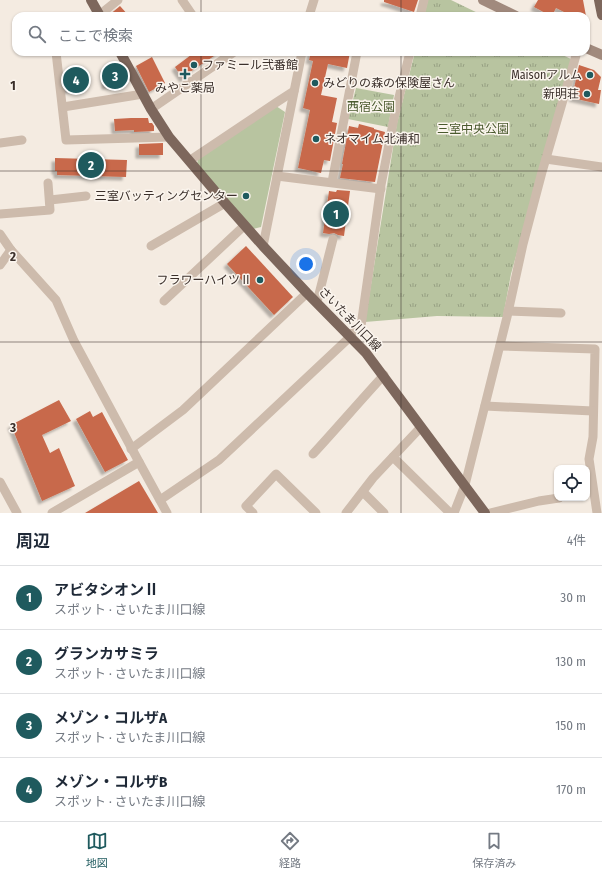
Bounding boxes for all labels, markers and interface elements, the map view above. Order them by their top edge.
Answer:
search box [12,12,590,56]
icon: search [26,23,48,45]
text: ここで検索 [58,27,133,45]
place label: ファミール弐番館 [202,58,298,72]
marker: ファミール弐番館 [189,60,199,70]
pin: 3 [102,61,128,91]
pin: 4 [63,65,89,95]
place label: Maisonアルム [511,68,582,82]
marker: みやこ薬局 [180,69,190,79]
marker: Maisonアルム [585,70,595,80]
place label: みどりの森の保険屋さん [323,76,455,90]
text: 1 [10,78,16,93]
marker: みどりの森の保険屋さん [310,78,320,88]
place label: みやこ薬局 [155,81,215,95]
place label: 新明荘 [543,87,579,101]
marker: 新明荘 [582,89,592,99]
park label: 西宿公園 [347,100,395,114]
park label: 三室中央公園 [437,122,509,136]
place label: ネオマイム北浦和 [324,132,420,146]
marker: ネオマイム北浦和 [311,134,321,144]
pin: 2 [78,150,104,180]
place label: 三室バッティングセンター [95,189,238,203]
marker: 三室バッティングセンター [241,191,251,201]
pin: 1 [323,199,349,229]
text: 2 [9,249,16,264]
your location [296,254,316,274]
place label: フラワーハイツⅡ [156,273,252,287]
marker: フラワーハイツⅡ [255,275,265,285]
street label: さいたま川口線 [316,284,384,354]
text: 3 [9,420,16,435]
map controls [554,465,590,501]
button: locate [554,465,590,501]
text: 周辺 [16,531,50,552]
text: 4件 [567,533,586,548]
text: アビタシオンⅡ [54,581,159,599]
text: 1 [26,590,32,605]
text: 30 m [560,590,586,605]
text: スポット · さいたま川口線 [54,602,205,617]
text: グランカサミラ [54,645,159,663]
text: 2 [26,654,32,669]
text: 130 m [555,654,586,669]
text: スポット · さいたま川口線 [54,666,205,681]
text: メゾン・コルザA [54,709,167,727]
text: 3 [26,718,32,733]
text: 150 m [555,718,586,733]
text: スポット · さいたま川口線 [54,730,205,745]
text: メゾン・コルザB [54,773,167,791]
text: 4 [26,782,32,797]
text: 170 m [556,782,586,797]
text: スポット · さいたま川口線 [54,794,205,809]
tab: 地図 [86,830,108,870]
tab: 経路 [279,830,301,870]
tab: 保存済み [472,830,516,870]

